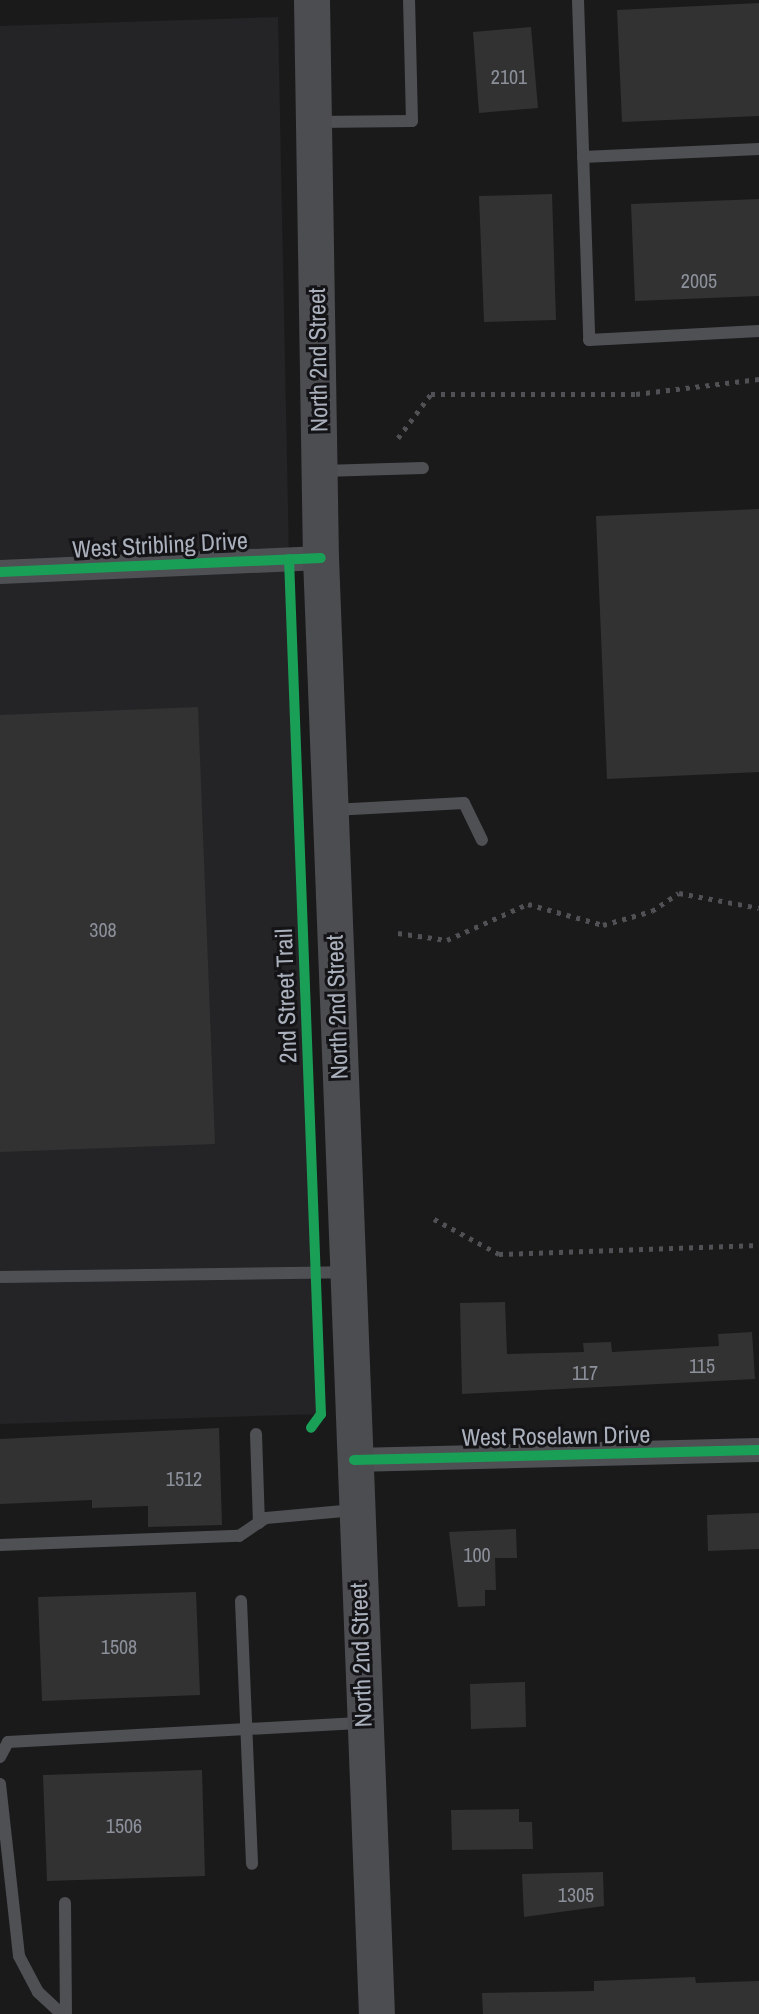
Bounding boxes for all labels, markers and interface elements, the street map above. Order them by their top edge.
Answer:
house number: 2101 [491,64,527,88]
house number: 2005 [681,268,717,292]
street label: North 2nd Street [302,288,334,432]
street label: West Stribling Drive [71,526,249,564]
house number: 308 [89,917,117,941]
street label: 2nd Street Trail [269,928,303,1064]
street label: North 2nd Street [320,934,354,1080]
house number: 115 [689,1353,715,1377]
house number: 117 [572,1360,598,1384]
street label: West Roselawn Drive [461,1420,651,1452]
house number: 1512 [166,1466,202,1490]
house number: 100 [463,1542,491,1566]
street label: North 2nd Street [344,1582,378,1728]
house number: 1508 [101,1634,137,1658]
house number: 1506 [106,1813,142,1837]
house number: 1305 [558,1882,594,1906]

